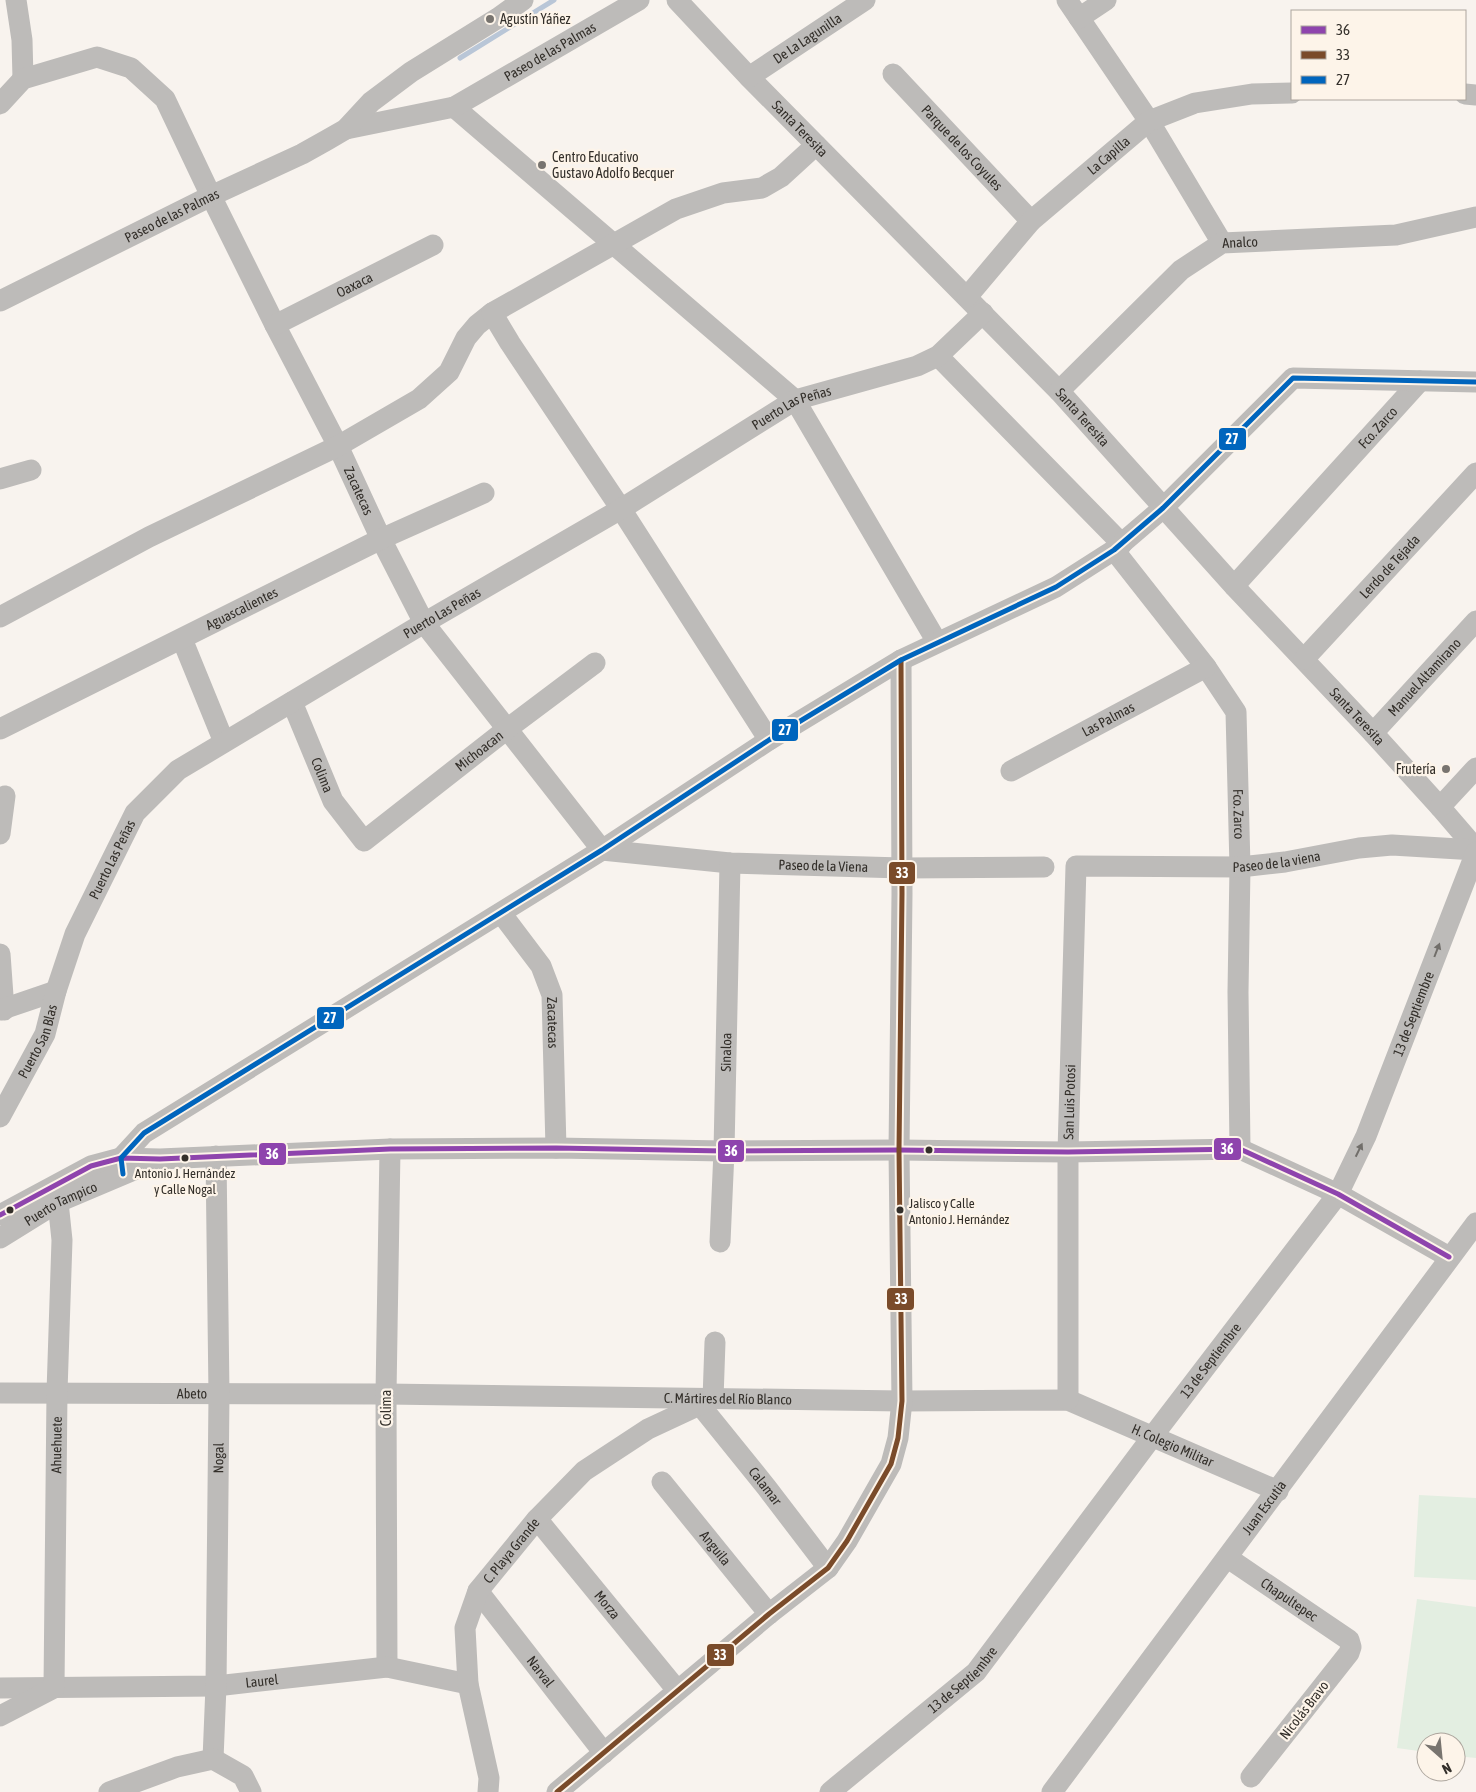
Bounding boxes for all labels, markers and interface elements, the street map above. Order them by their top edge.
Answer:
street label: De La Lagunilla [770,10,845,67]
legend [1291,10,1466,100]
place label: Agustín Yáñez [500,11,571,27]
marker: Agustín Yáñez [484,13,496,25]
street label: Paseo de las Palmas [501,19,599,84]
text: 36 [1336,21,1350,38]
text: 33 [1336,46,1350,63]
text: 27 [1336,71,1350,88]
street label: Santa Teresita [769,97,831,160]
street label: Parque de los Coyules [918,102,1006,194]
street label: La Capilla [1084,133,1133,178]
place label: Centro Educativo Gustavo Adolfo Becquer [552,149,675,181]
marker: Centro Educativo Gustavo Adolfo Becquer [536,159,548,171]
street label: Paseo de las Palmas [122,185,222,246]
street label: Analco [1222,233,1258,251]
street label: Oaxaca [334,269,375,301]
street label: Puerto Las Peñas [749,382,833,433]
street label: Santa Teresita [1052,385,1113,450]
street label: Fco. Zarco [1355,404,1401,452]
line badge: 27 [1218,427,1247,451]
text: 27 [1225,431,1239,447]
street label: Zacatecas [341,464,377,517]
street label: Lerdo de Tejada [1356,531,1423,602]
street label: Aguascalientes [203,584,280,633]
street label: Puerto Las Peñas [400,584,483,641]
street label: Manuel Altamirano [1385,635,1464,719]
street label: Santa Teresita [1326,684,1388,748]
street label: Las Palmas [1079,699,1137,740]
line badge: 27 [771,718,799,742]
text: 27 [778,722,792,738]
street label: Michoacan [452,727,506,774]
street label: Colima [308,755,337,795]
place label: Frutería [1396,761,1436,777]
marker: Frutería [1440,763,1452,775]
street label: Fco. Zarco [1230,789,1247,839]
street label: Puerto Las Peñas [86,817,138,902]
street label: Paseo de la viena [1233,847,1322,875]
street label: Paseo de la Viena [778,856,868,875]
line badge: 33 [888,861,916,885]
text: 33 [895,865,909,881]
one-way arrow [1433,942,1441,957]
street label: 13 de Septiembre [1390,969,1437,1059]
street label: Zacatecas [544,997,561,1049]
street label: Puerto San Blas [15,1003,60,1081]
line badge: 27 [316,1006,345,1030]
text: 27 [323,1010,337,1026]
street label: Sinaloa [718,1032,734,1072]
street label: San Luis Potosi [1060,1064,1078,1140]
line badge: 36 [1213,1137,1242,1161]
line badge: 36 [717,1139,745,1163]
text: 36 [1220,1141,1234,1157]
line badge: 36 [258,1142,287,1166]
text: 36 [724,1143,738,1159]
one-way arrow [1355,1143,1363,1157]
unlabelled marker [924,1145,934,1155]
text: 36 [265,1146,279,1162]
marker: Antonio J. Hernández y Calle Nogal [180,1153,190,1163]
place label: Antonio J. Hernández y Calle Nogal [135,1166,235,1197]
street label: Puerto Tampico [21,1178,99,1229]
place label: Jalisco y Calle Antonio J. Hernández [909,1196,1010,1227]
unlabelled marker [5,1205,15,1215]
marker: Jalisco y Calle Antonio J. Hernández [895,1205,905,1215]
line badge: 33 [886,1287,915,1311]
text: 33 [894,1291,908,1307]
street label: 13 de Septiembre [1177,1320,1244,1401]
street label: Abeto [177,1385,207,1402]
street label: Colima [378,1390,394,1426]
street label: C. Mártires del Río Blanco [664,1390,792,1408]
street label: Ahuehuete [48,1416,65,1473]
street label: H. Colegio Militar [1129,1421,1217,1470]
street label: Nogal [210,1442,227,1474]
street label: Calamar [745,1464,786,1509]
street label: Juan Escutia [1239,1477,1289,1537]
street label: C. Playa Grande [480,1515,543,1586]
street label: Anguila [697,1527,734,1569]
street label: Chapultepec [1258,1575,1321,1625]
street label: Morza [591,1588,624,1622]
line badge: 33 [706,1643,735,1667]
street label: 13 de Septiembre [925,1643,1000,1716]
text: 33 [713,1647,727,1663]
street label: Narval [524,1653,558,1690]
street label: Laurel [244,1671,279,1691]
street label: Nicolás Bravo [1276,1678,1332,1742]
north arrow [1416,1732,1466,1782]
text: N [1440,1760,1454,1778]

